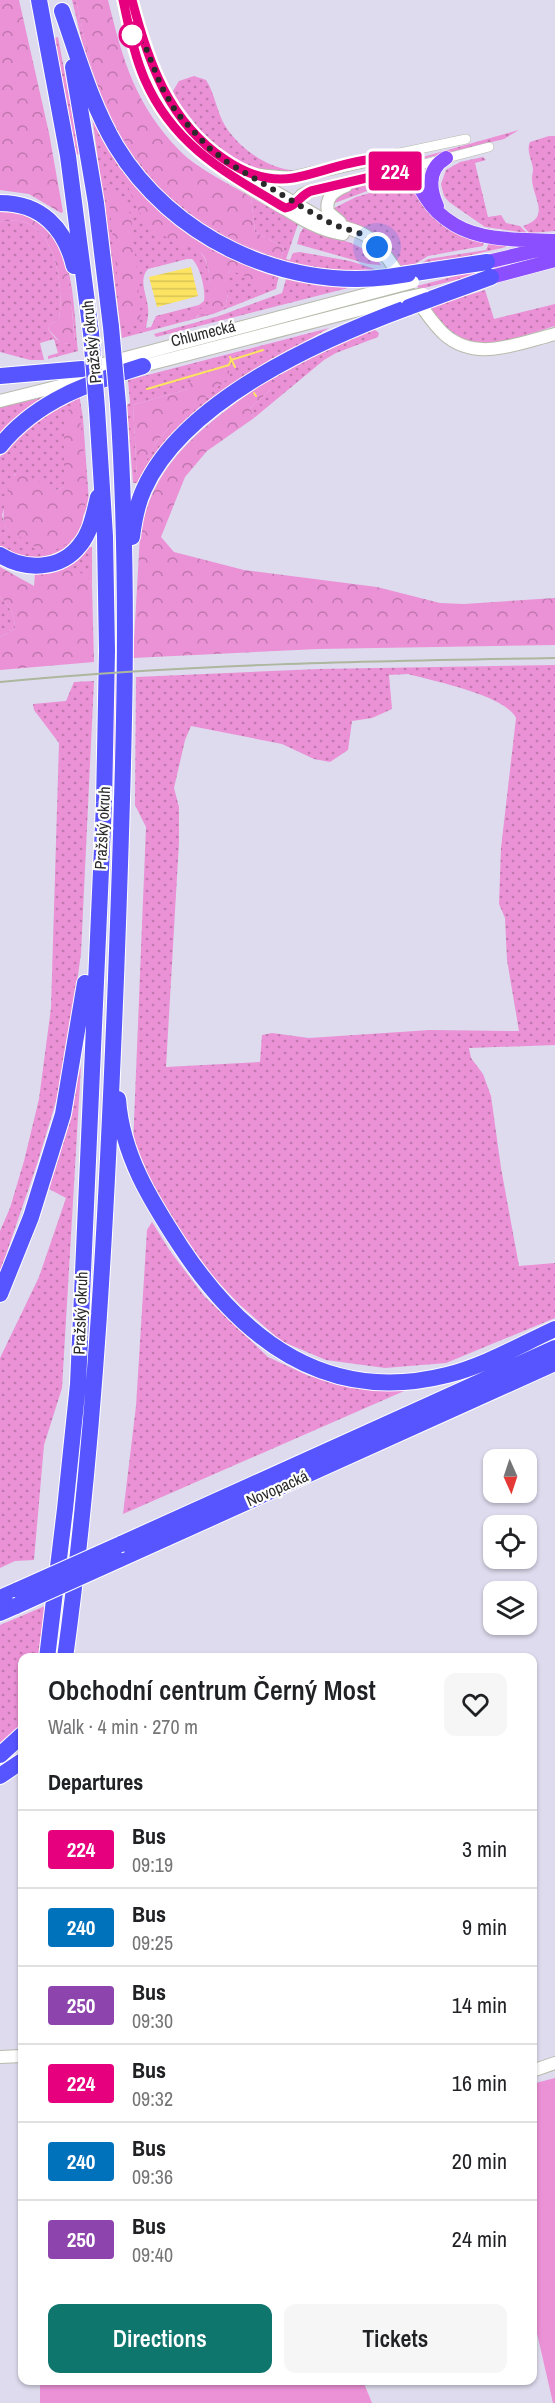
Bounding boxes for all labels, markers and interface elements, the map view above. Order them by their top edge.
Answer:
unlabelled marker [119,22,145,48]
line badge: 224 [360,152,430,190]
text: 224 [381,157,409,186]
your location [362,232,392,262]
street label: Pražský okruh [76,300,106,384]
street label: Chlumecká [169,314,238,352]
street label: Pražský okruh [89,786,115,870]
street label: Pražský okruh [68,1271,92,1355]
north arrow [483,1449,537,1503]
map controls [483,1449,537,1635]
street label: Novopacká [243,1464,312,1511]
button: locate [483,1515,537,1569]
button: layers [483,1581,537,1635]
text: Obchodní centrum Černý Most [48,1671,376,1709]
button: heart [444,1673,507,1736]
text: Walk · 4 min · 270 m [48,1713,198,1740]
text: Departures [48,1767,143,1797]
text: Bus [132,1821,166,1851]
text: 3 min [462,1834,507,1864]
text: 224 [67,1835,95,1864]
text: 09:19 [132,1851,173,1878]
text: Bus [132,1899,166,1929]
text: 9 min [462,1912,507,1942]
text: 240 [67,1913,95,1942]
text: 09:25 [132,1929,173,1956]
text: Bus [132,1977,166,2007]
text: 14 min [452,1990,507,2020]
text: 250 [67,1991,95,2020]
text: 09:30 [132,2007,173,2034]
text: Bus [132,2055,166,2085]
text: 16 min [452,2068,507,2098]
text: 224 [67,2069,95,2098]
text: 09:32 [132,2085,173,2112]
text: Bus [132,2133,166,2163]
text: 20 min [452,2146,507,2176]
text: 240 [67,2147,95,2176]
text: 09:36 [132,2163,173,2190]
text: Bus [132,2211,166,2241]
text: 24 min [452,2224,507,2254]
text: 250 [67,2225,95,2254]
text: 09:40 [132,2241,173,2268]
button: Directions [48,2304,272,2373]
button: Tickets [284,2304,507,2373]

